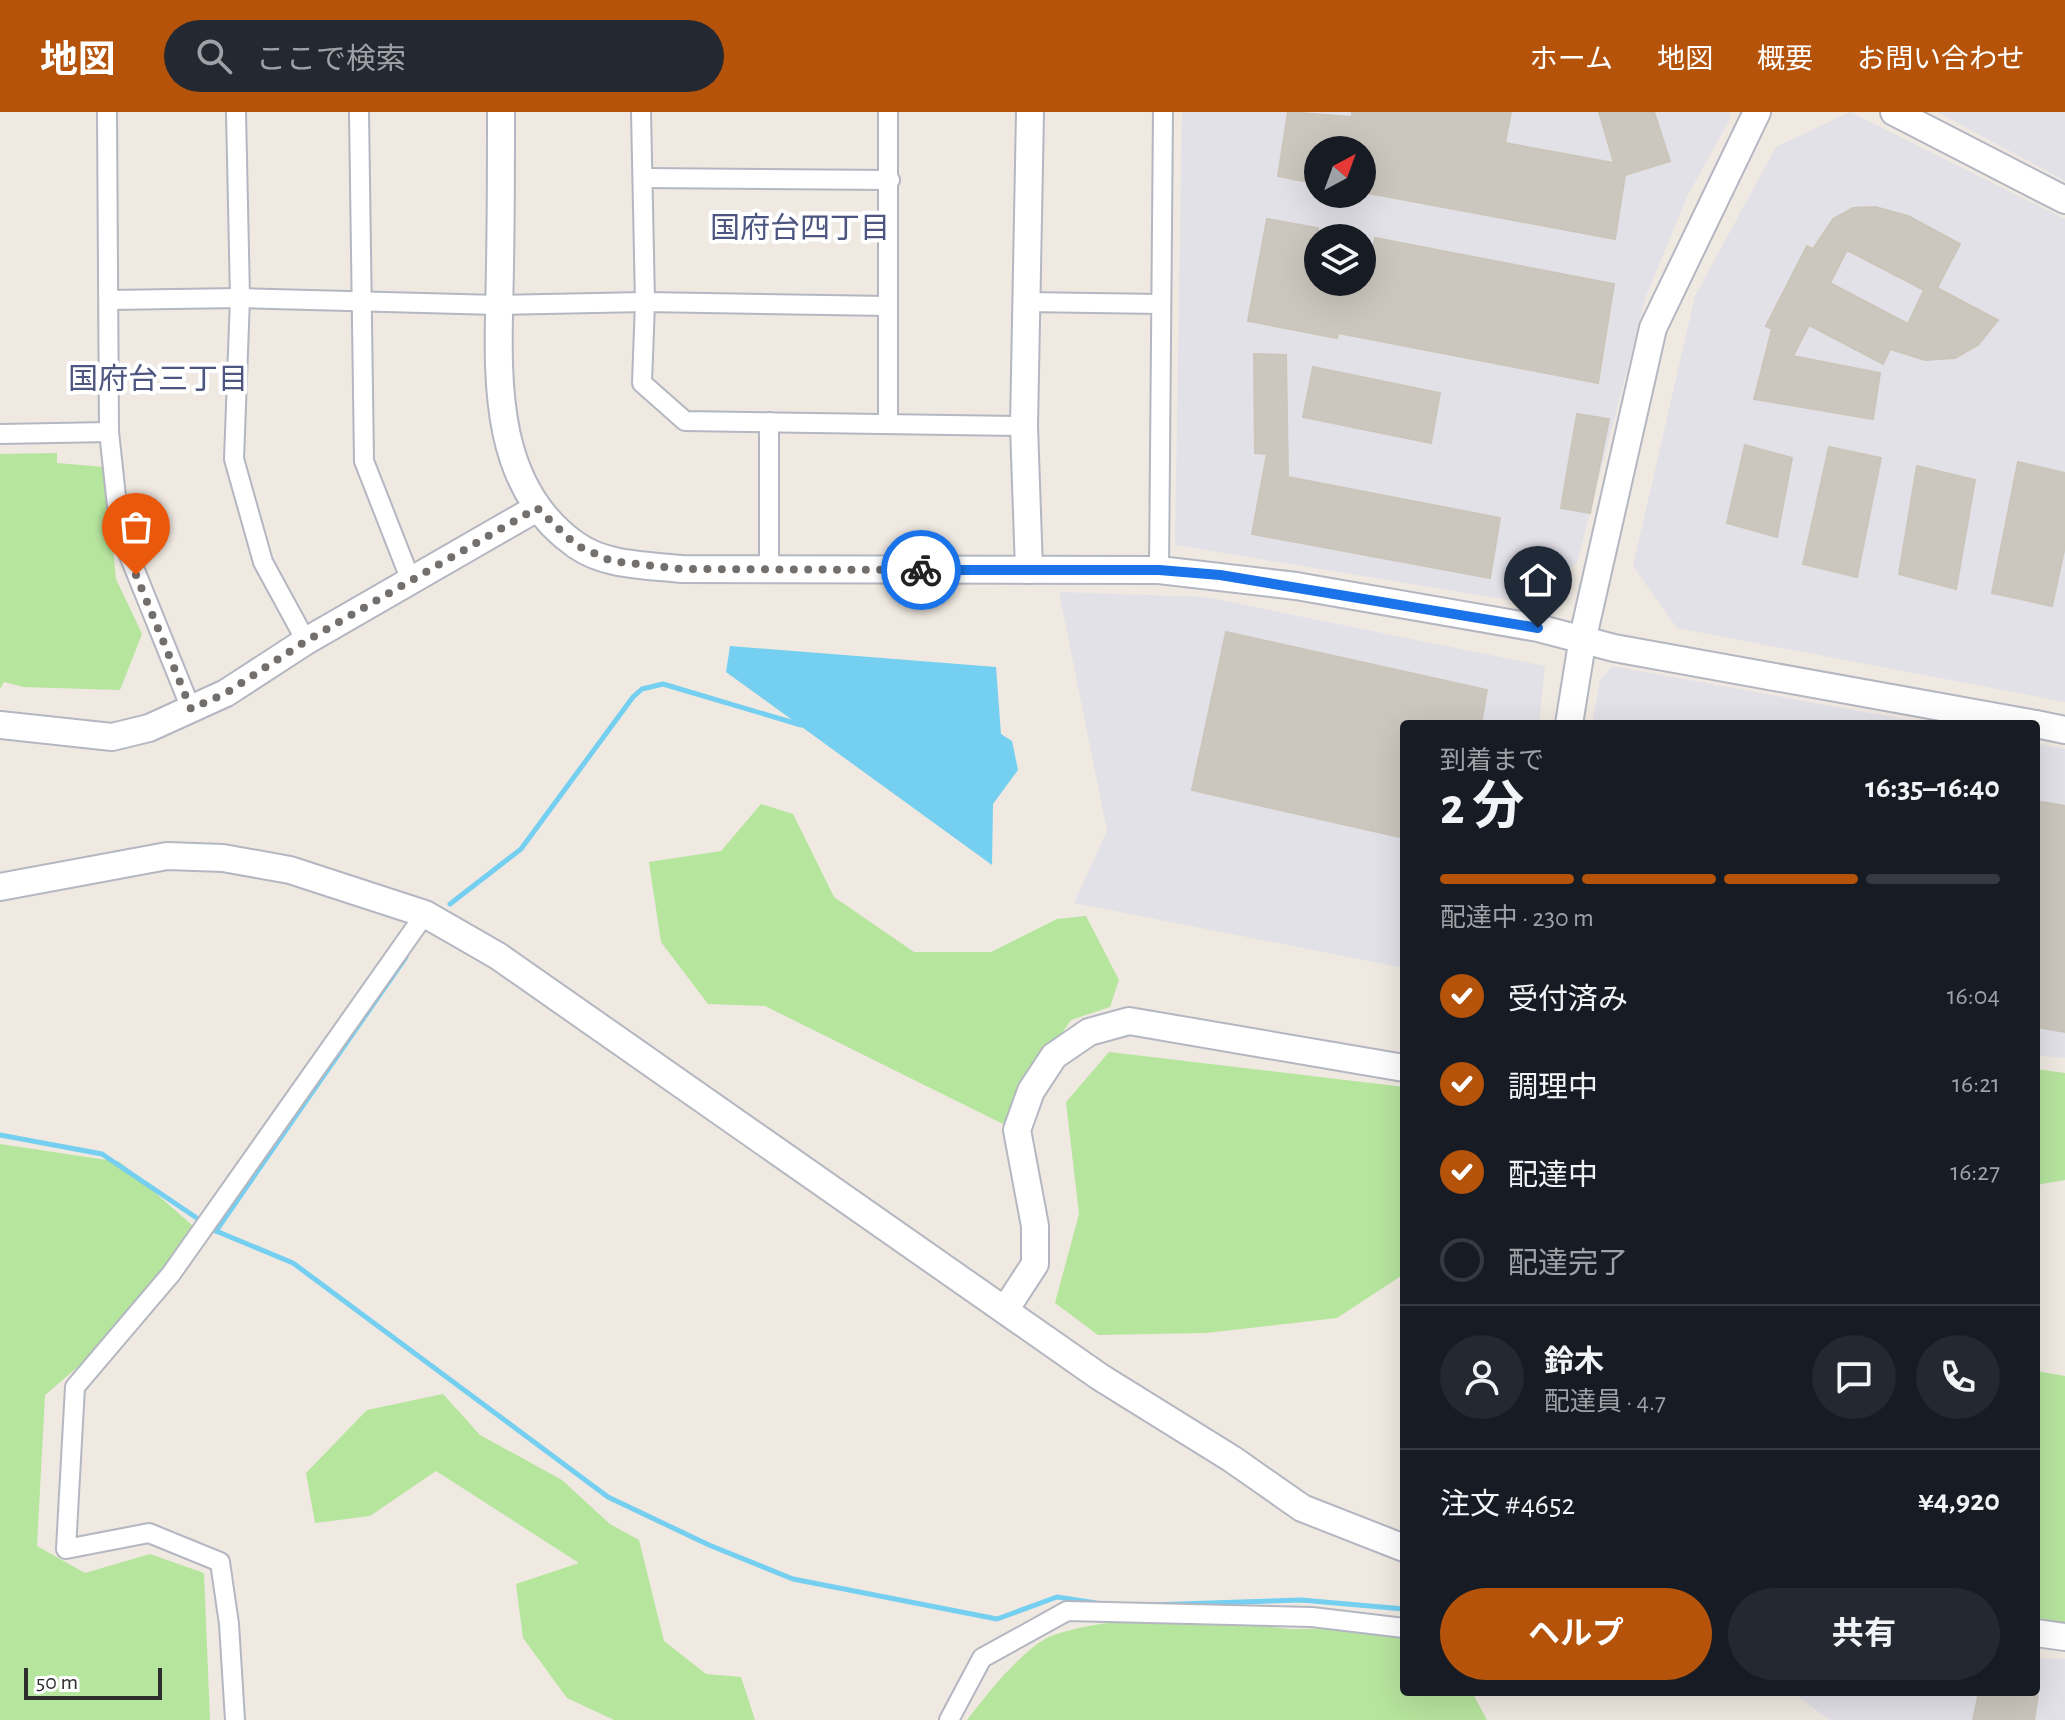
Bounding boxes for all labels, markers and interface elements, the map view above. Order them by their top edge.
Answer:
search box [164,20,724,92]
icon: search [192,34,236,78]
text: 地図 [40,42,116,80]
text: ここで検索 [256,45,406,75]
text: ホーム [1530,46,1613,74]
text: 地図 [1657,46,1713,74]
text: 概要 [1757,46,1813,74]
text: お問い合わせ [1857,46,2025,74]
north arrow [1304,136,1376,208]
map controls [1304,136,1376,296]
district label: 国府台四丁目 [710,212,890,244]
button: layers [1304,224,1376,296]
district label: 国府台三丁目 [68,363,248,395]
pin [102,493,170,575]
icon: bag [114,505,158,549]
courier [881,530,961,610]
pin [1504,546,1572,628]
icon: bike [899,548,943,592]
icon: home [1516,558,1560,602]
text: 到着まで [1440,748,1544,774]
text: 16:35–16:40 [1865,773,2000,803]
text: 2 分 [1440,781,1524,833]
text: 配達中 · 230 m [1440,905,1594,931]
icon: check [1440,974,1484,1018]
text: 16:04 [1947,983,2000,1009]
text: 受付済み [1508,985,1628,1015]
icon: check [1440,1062,1484,1106]
text: 16:21 [1952,1071,2000,1097]
text: 調理中 [1508,1073,1598,1103]
icon: check [1440,1150,1484,1194]
text: 16:27 [1950,1159,2000,1185]
text: 配達中 [1508,1161,1598,1191]
text: 配達完了 [1508,1249,1628,1279]
button: person [1440,1335,1524,1419]
button: chat [1812,1335,1896,1419]
button: phone [1916,1335,2000,1419]
text: 鈴木 [1544,1347,1604,1377]
text: 配達員 · 4.7 [1544,1389,1666,1415]
text: ¥4,920 [1918,1486,2000,1516]
text: 注文 #4652 [1440,1490,1575,1520]
button: ヘルプ [1440,1588,1712,1680]
button: 共有 [1728,1588,2000,1680]
scale bar [24,1664,162,1700]
text: 50 m [36,1671,78,1693]

